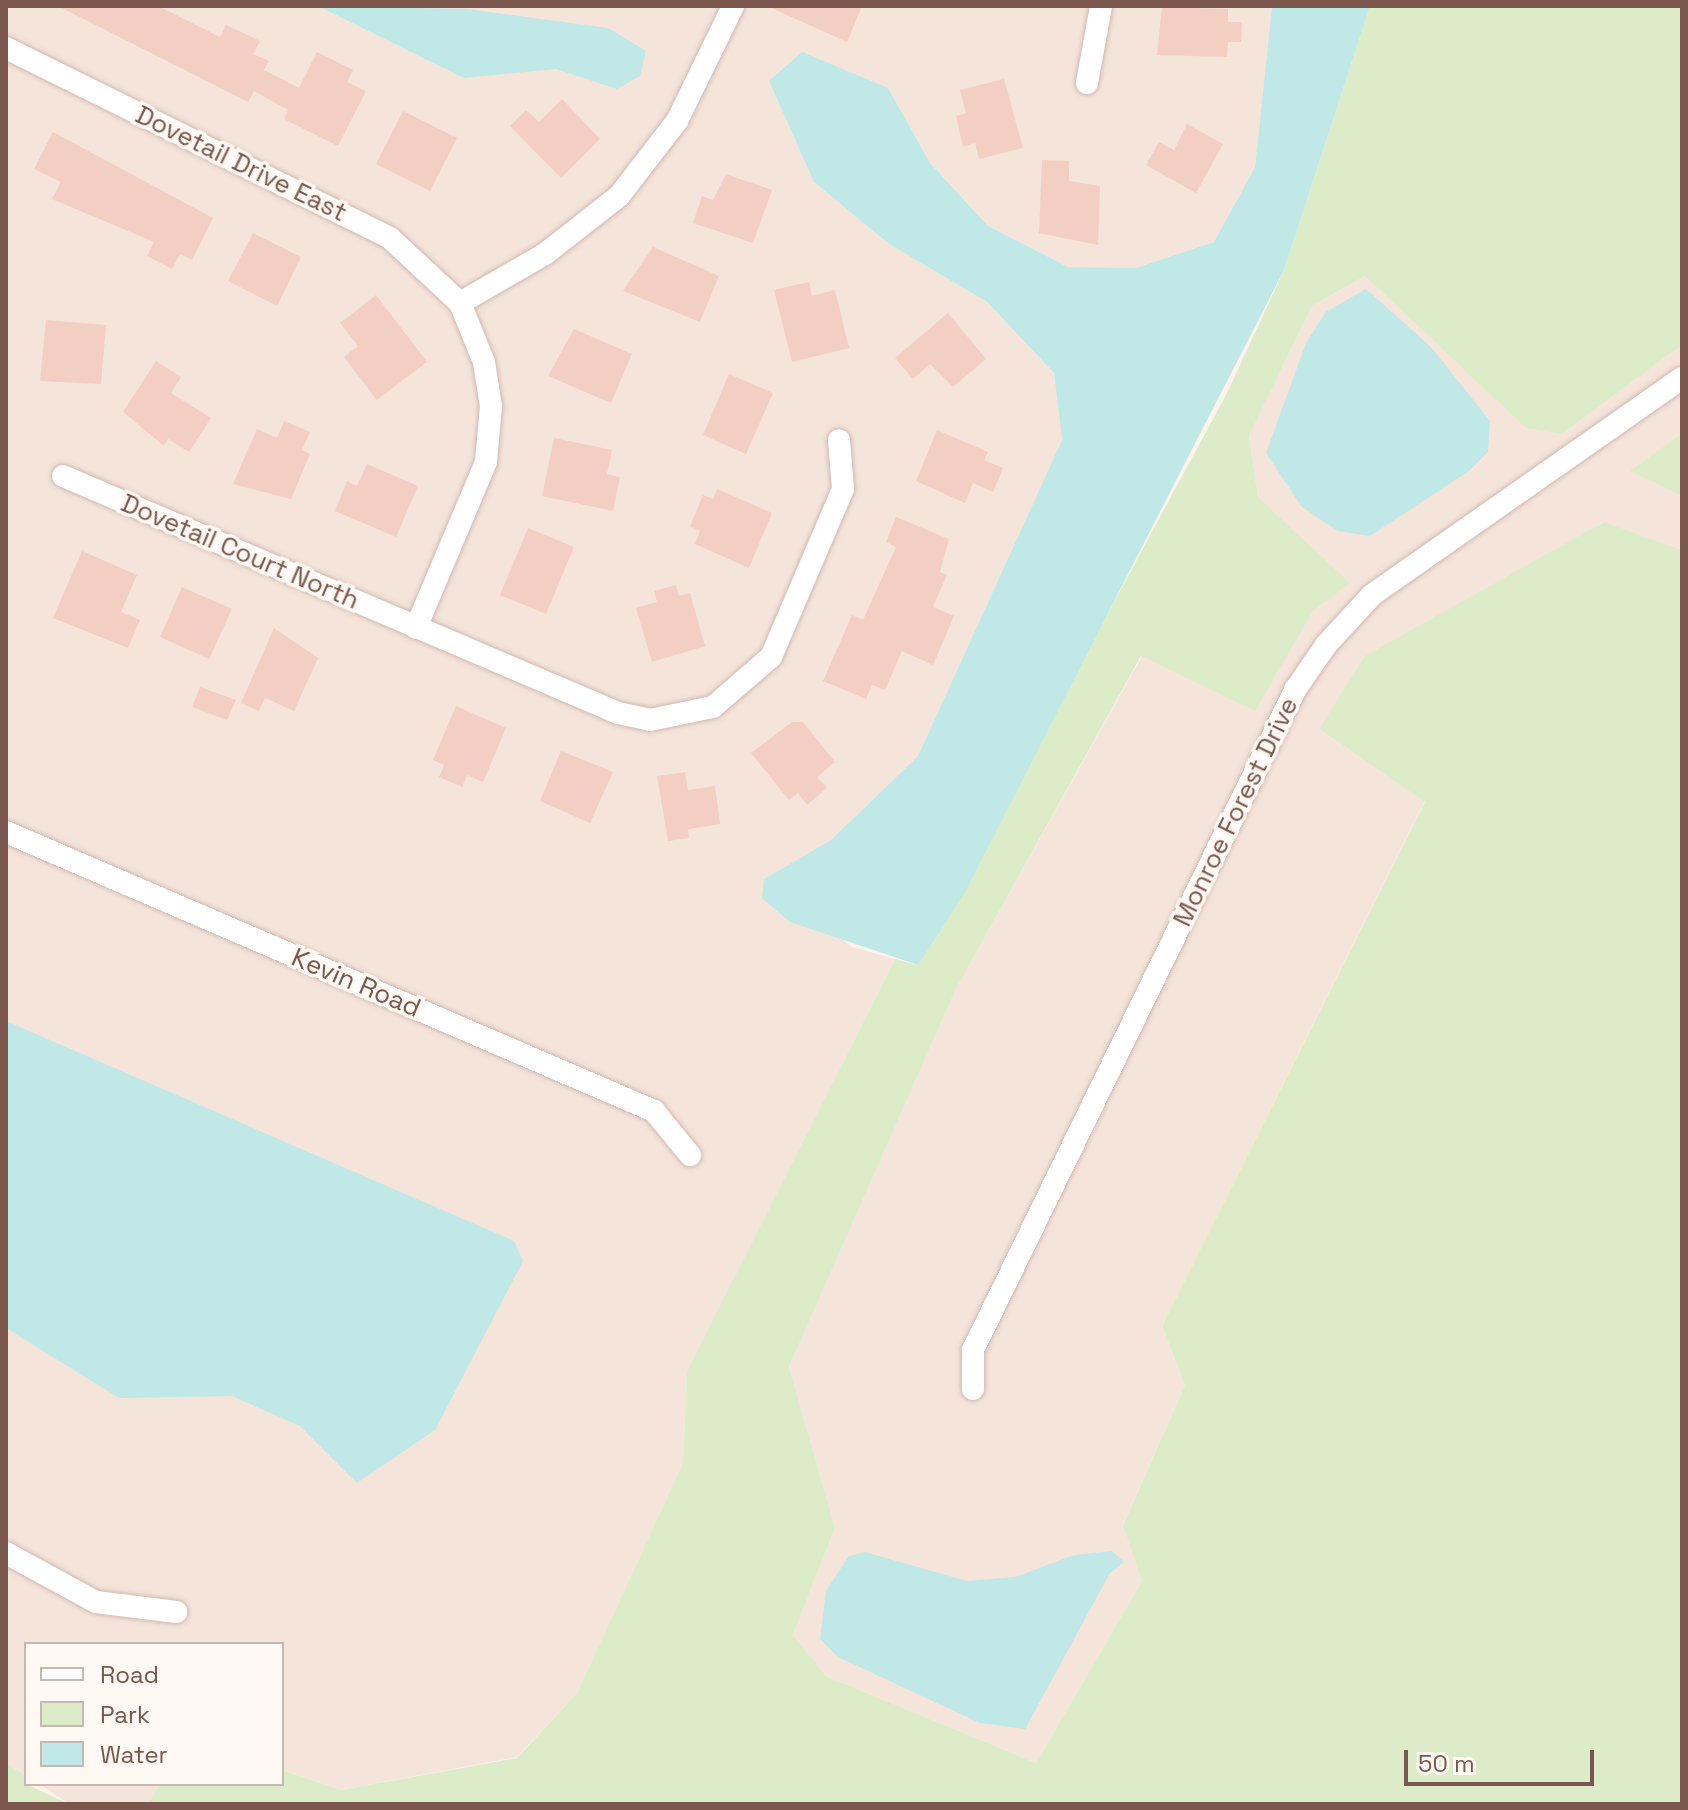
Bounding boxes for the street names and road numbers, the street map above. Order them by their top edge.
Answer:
street label: Dovetail Drive East [130,99,352,229]
street label: Dovetail Court North [116,488,364,616]
street label: Monroe Forest Drive [1167,692,1305,932]
street label: Kevin Road [287,942,425,1024]

